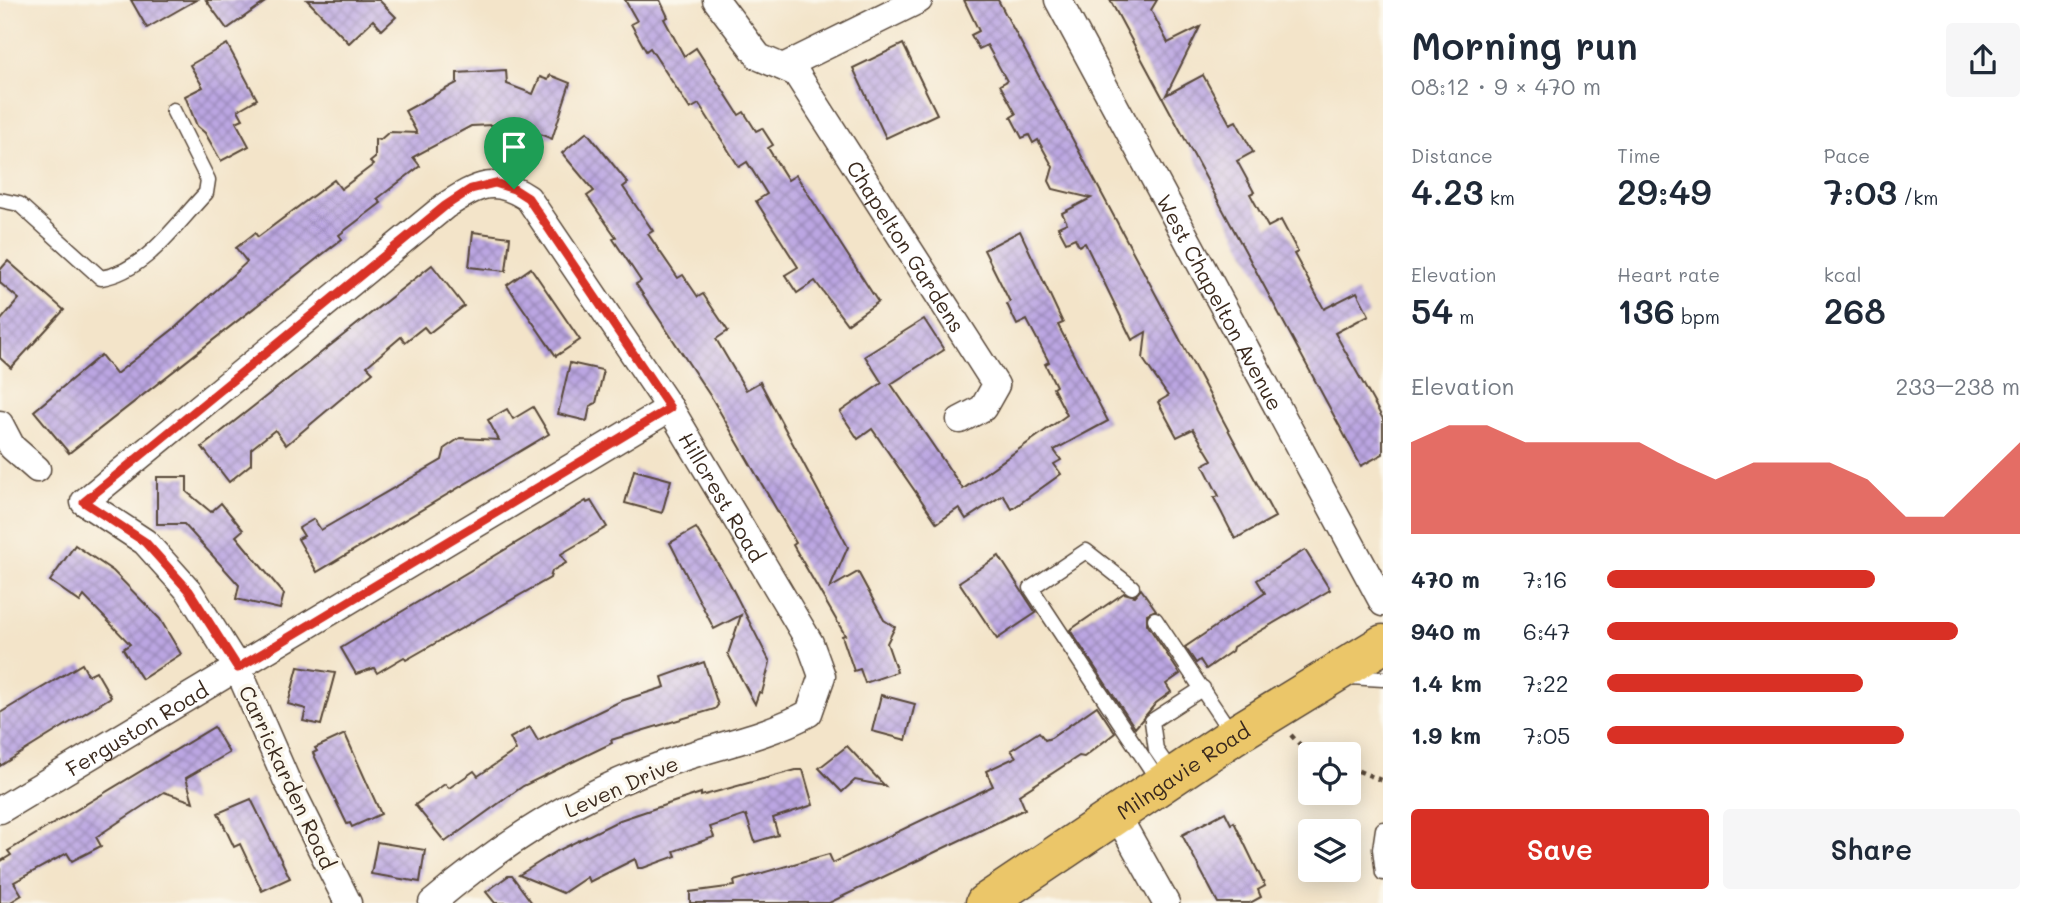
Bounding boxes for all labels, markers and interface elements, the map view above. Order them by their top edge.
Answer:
text: Morning run [1411,20,1638,70]
button: share [1946,23,2020,97]
text: 08:12 · 9 × 470 m [1411,71,1601,101]
pin [484,117,544,189]
icon: arrive [495,128,533,166]
text: Distance [1411,143,1493,168]
text: Time [1617,143,1661,168]
text: Pace [1824,143,1870,168]
street label: Chapelton Gardens [842,155,972,337]
text: 4.23 [1411,168,1484,214]
text: 29:49 [1617,168,1711,214]
text: 7:03 [1824,168,1897,214]
text: km [1484,185,1515,210]
text: /km [1897,185,1939,210]
street label: West Chapelton Avenue [1152,189,1290,415]
text: Elevation [1411,262,1496,287]
text: Heart rate [1617,262,1720,287]
text: kcal [1824,262,1862,287]
text: 54 [1411,287,1453,333]
text: 136 [1617,287,1675,333]
text: 268 [1824,287,1886,333]
text: m [1453,304,1474,329]
text: bpm [1675,304,1720,329]
text: Elevation [1411,371,1514,401]
text: 233–238 m [1896,371,2020,401]
street label: Hillcrest Road [674,427,772,566]
text: 470 m [1411,564,1480,594]
text: 7:16 [1523,564,1567,594]
text: 940 m [1411,616,1481,646]
text: 6:47 [1523,616,1570,646]
text: 1.4 km [1411,668,1482,698]
text: 7:22 [1523,668,1569,698]
street label: Ferguston Road [60,675,213,781]
street label: Carrickarden Road [234,681,342,873]
street label: Milngavie Road [1111,716,1254,825]
text: 1.9 km [1411,720,1481,750]
text: 7:05 [1523,720,1571,750]
map controls [1298,742,1361,882]
button: locate [1298,742,1361,805]
street label: Leven Drive [560,749,682,823]
button: Save [1411,809,1709,889]
button: Share [1723,809,2020,889]
button: layers [1298,819,1361,882]

